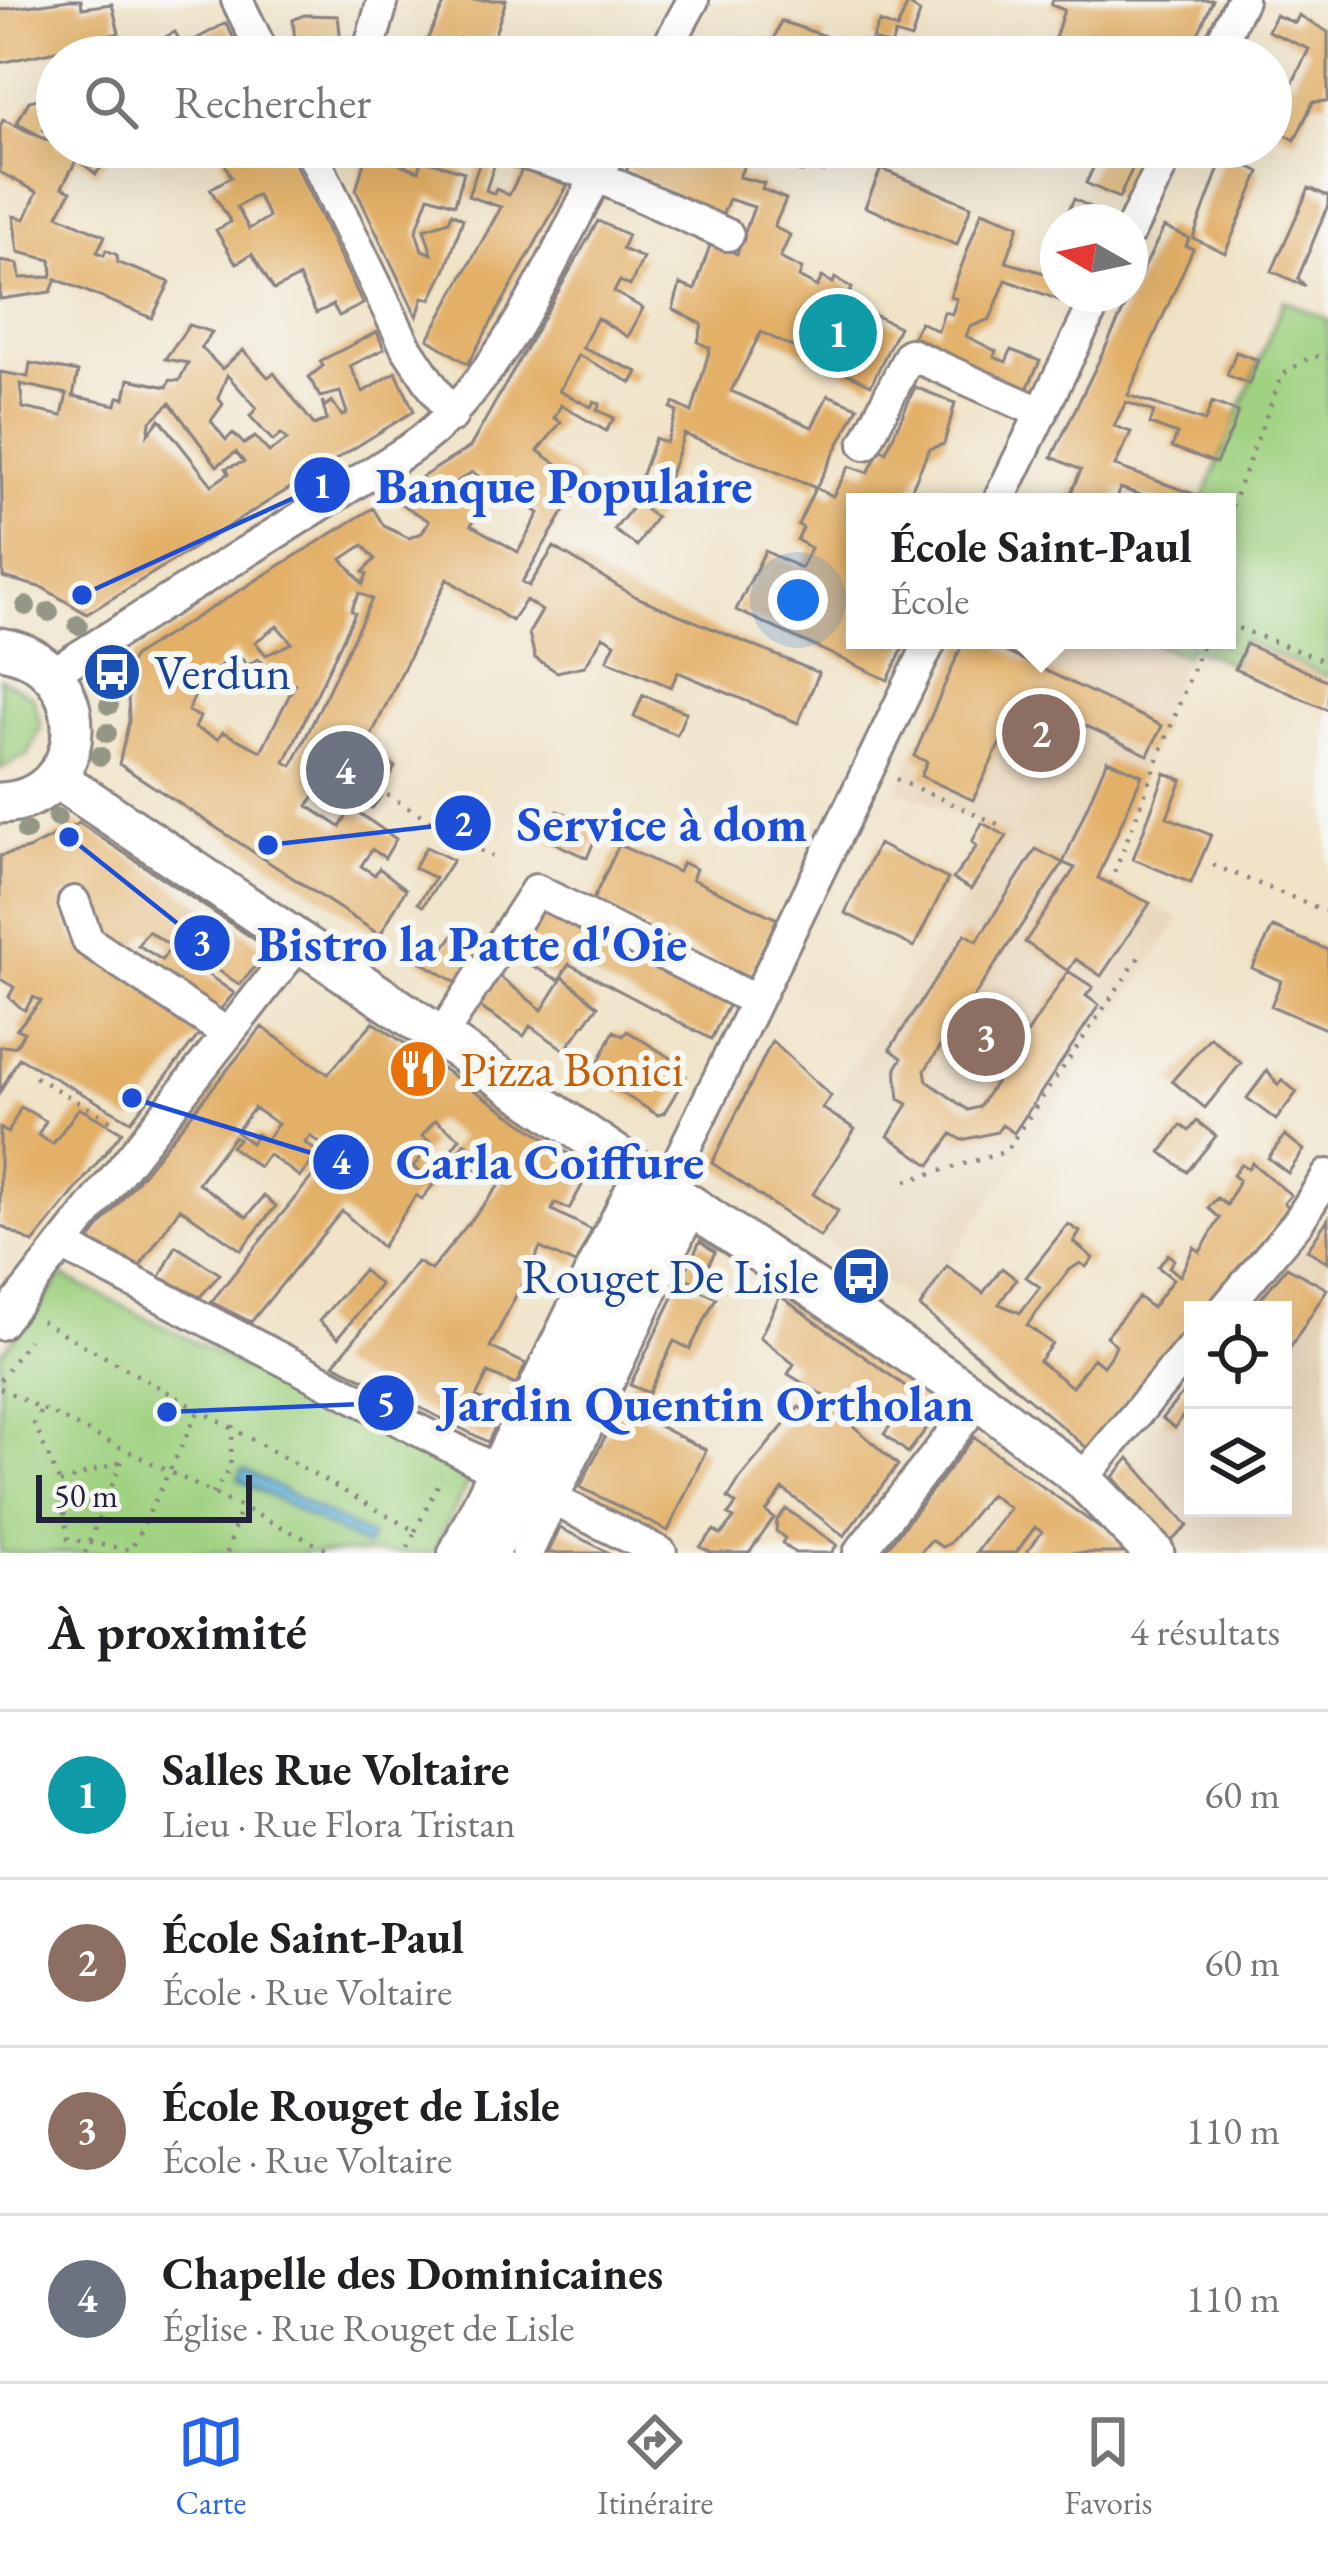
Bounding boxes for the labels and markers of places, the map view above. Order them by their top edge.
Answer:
pin: 1 [799,288,877,378]
callout: Banque Populaire [292,441,776,528]
bus stop icon: Verdun [81,641,143,703]
place label: Verdun [154,641,291,703]
pin: 2 [1002,688,1080,778]
pin: 4 [306,725,384,815]
callout: Service à dom [433,780,832,867]
callout: Bistro la Patte d'Oie [172,899,711,986]
pin: 3 [947,992,1025,1082]
restaurant icon: Pizza Bonici [387,1038,449,1100]
place label: Pizza Bonici [460,1038,684,1100]
callout: Carla Coiffure [311,1118,728,1205]
place label: Rouget De Lisle [521,1245,819,1307]
bus stop icon: Rouget De Lisle [830,1245,892,1307]
callout: Jardin Quentin Ortholan [356,1360,998,1447]

